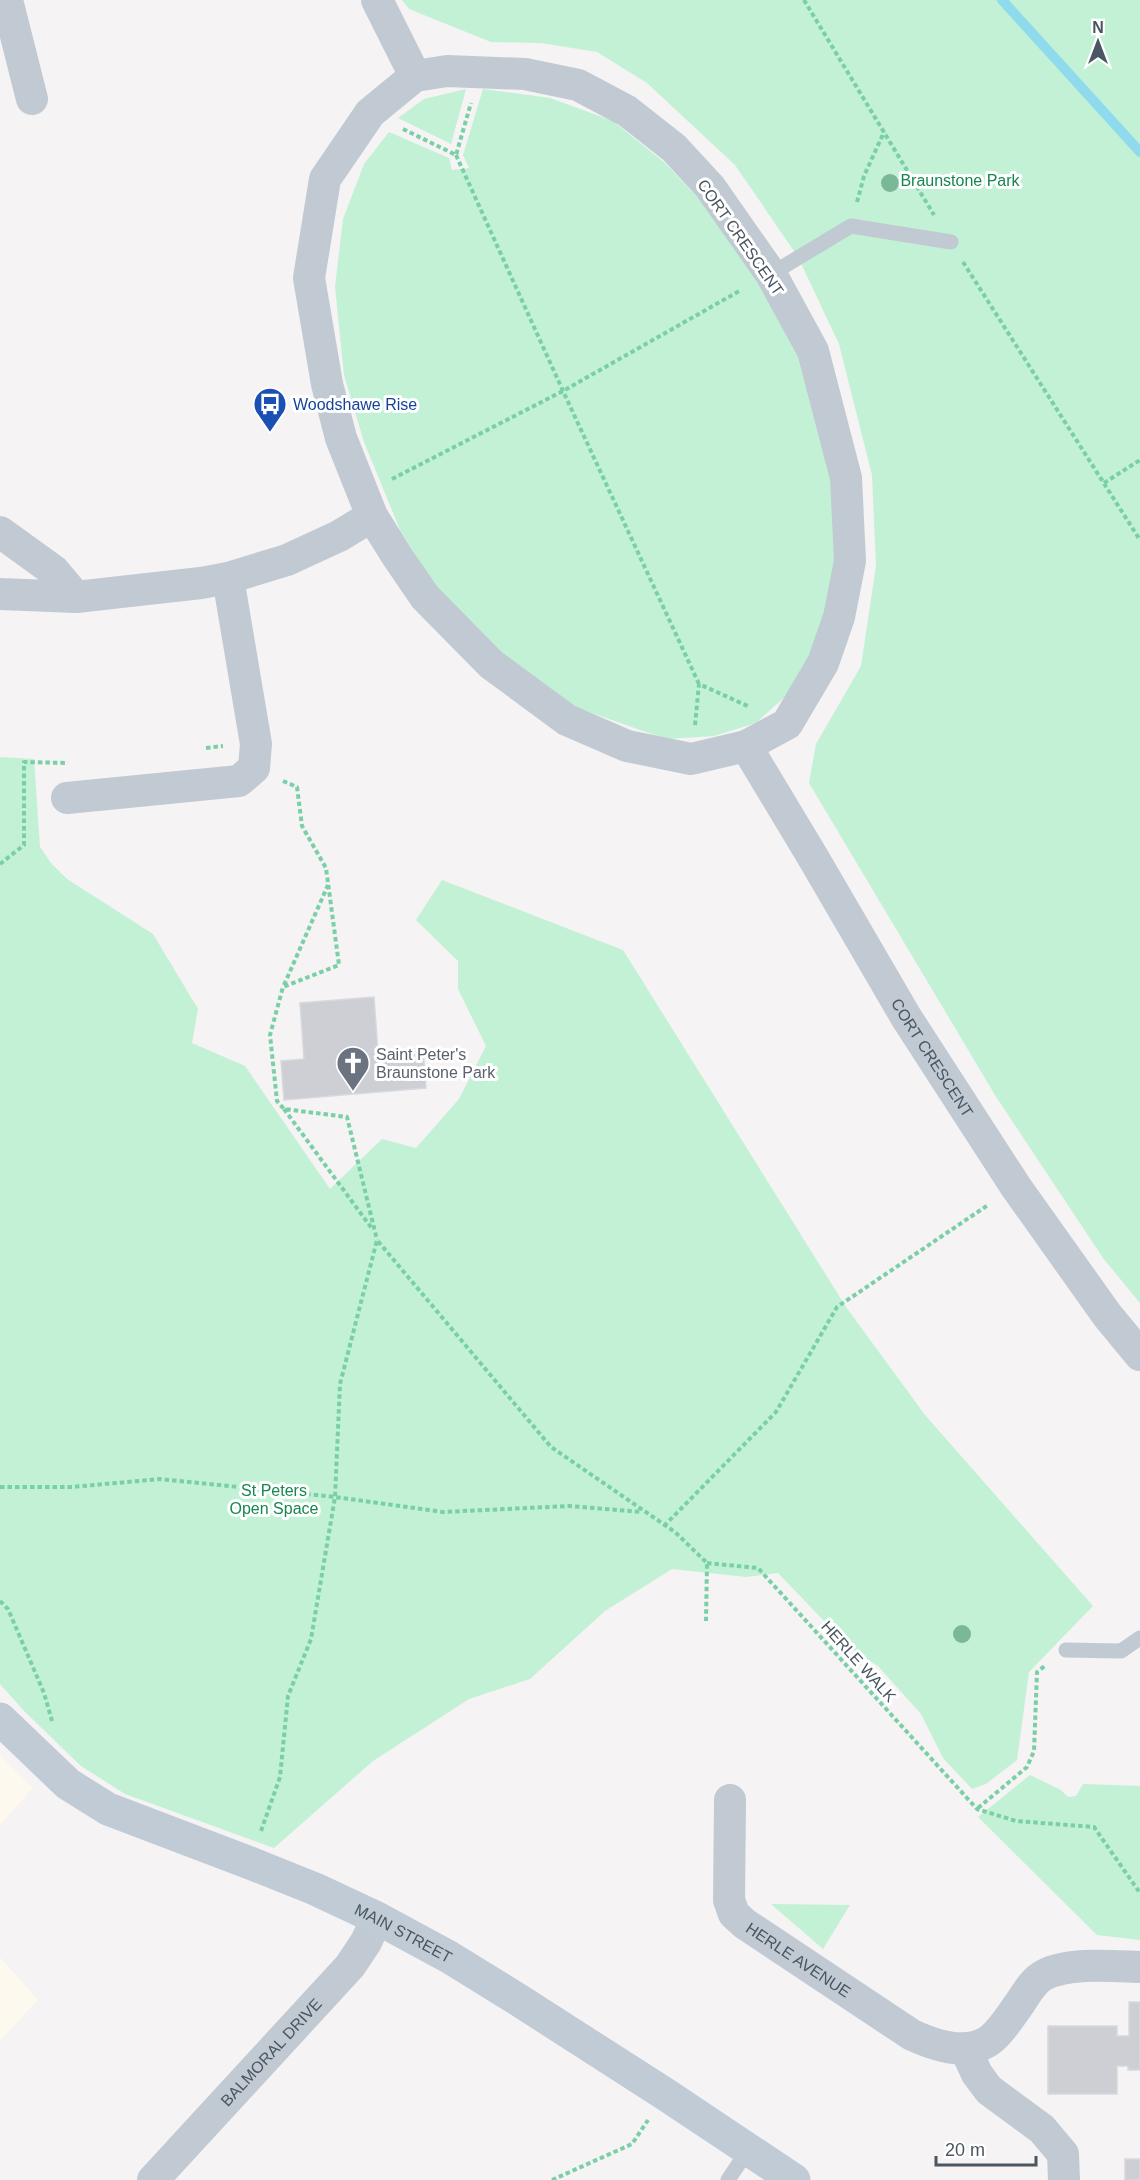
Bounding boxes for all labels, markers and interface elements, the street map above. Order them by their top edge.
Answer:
north arrow [1068,12,1128,72]
text: N [1092,19,1104,36]
park label: Braunstone Park [900,172,1021,189]
street label: CORT CRESCENT [694,176,787,299]
bus stop icon: Woodshawe Rise [252,386,288,433]
place label: Woodshawe Rise [293,396,417,413]
street label: CORT CRESCENT [888,995,976,1120]
church icon: Saint Peter's Braunstone Park [335,1045,371,1092]
place label: Saint Peter's Braunstone Park [376,1046,496,1081]
park label: St Peters Open Space [230,1482,319,1517]
street label: HERLE WALK [818,1618,899,1705]
street label: MAIN STREET [352,1901,455,1966]
street label: HERLE AVENUE [743,1919,854,2001]
street label: BALMORAL DRIVE [218,1995,325,2110]
scale bar [936,2129,1036,2167]
text: 20 m [945,2140,985,2160]

